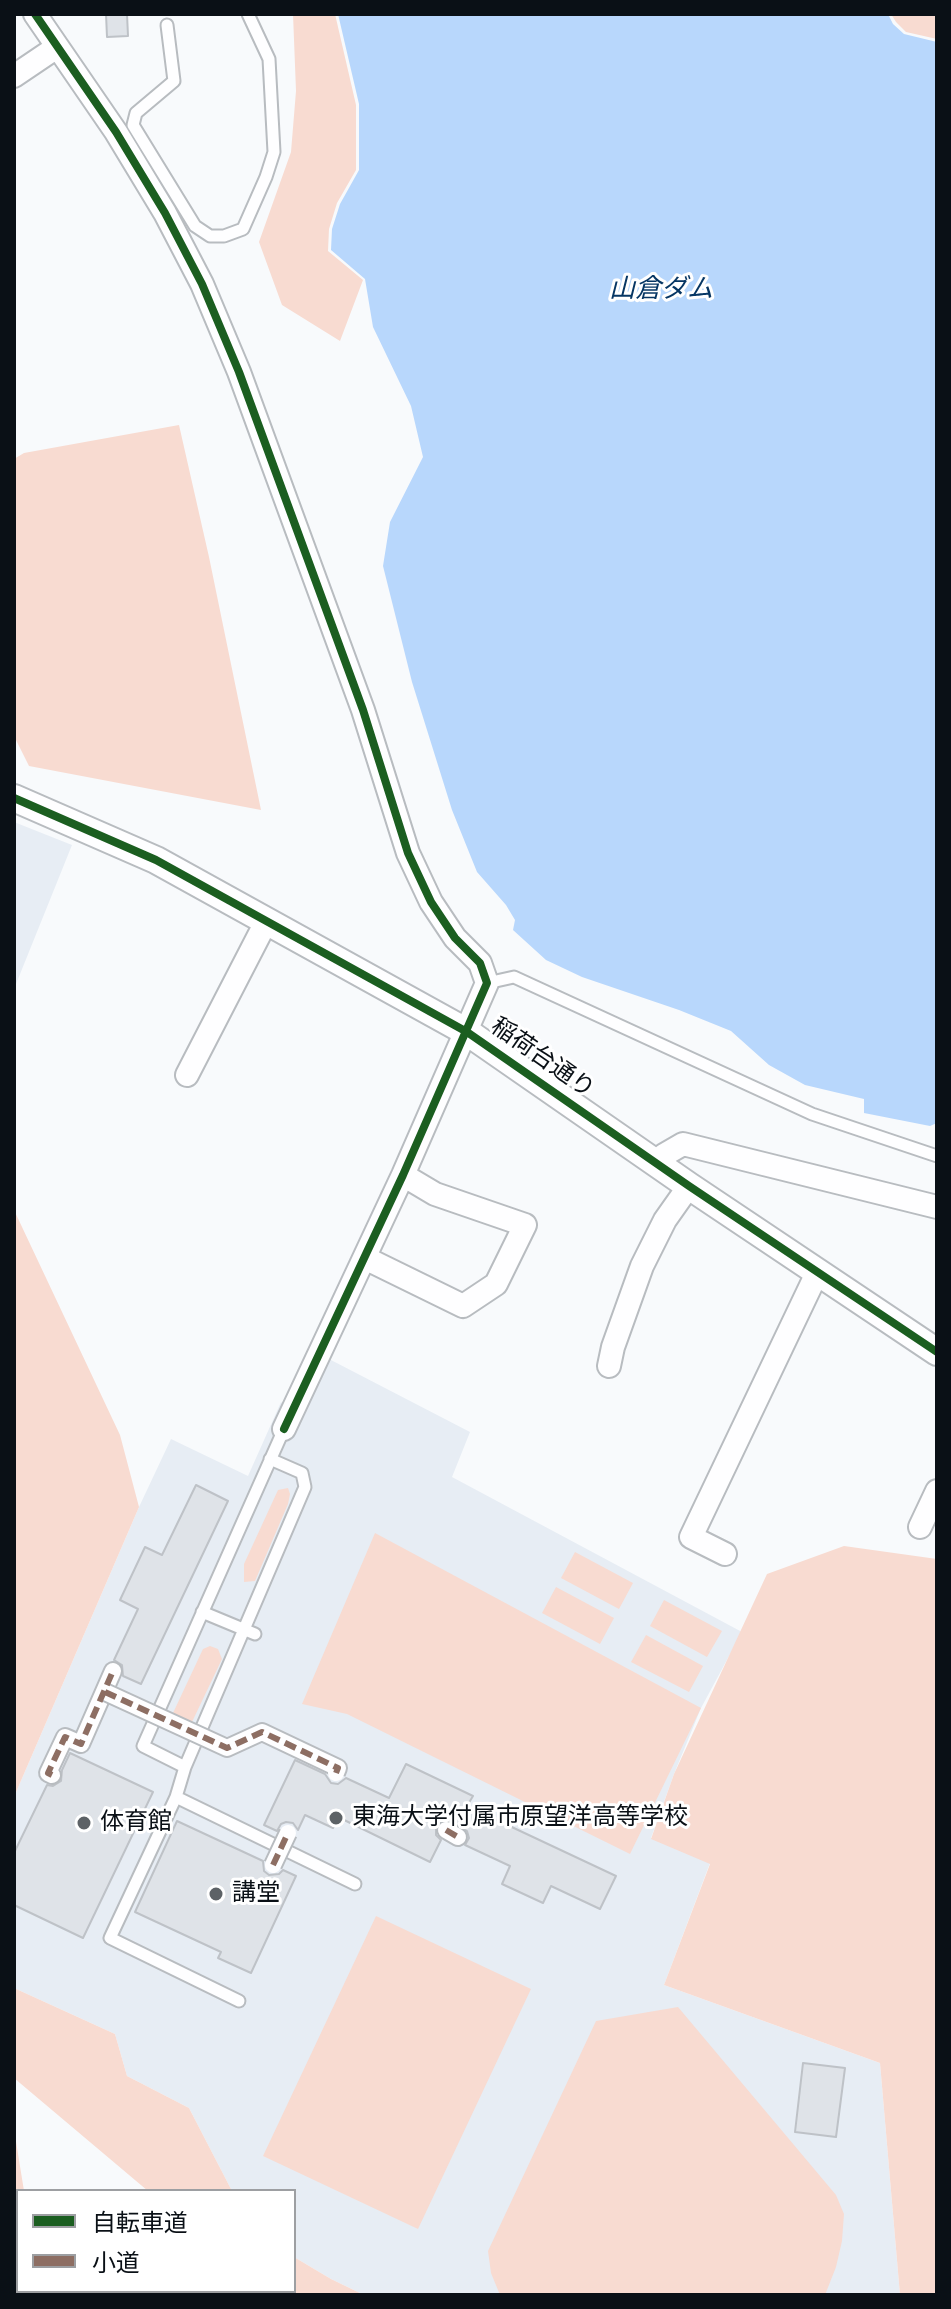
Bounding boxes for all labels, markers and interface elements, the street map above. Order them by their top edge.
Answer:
water label: 山倉ダム [609,275,713,307]
street label: 稲荷台通り [485,1013,599,1105]
place label: 東海大学付属市原望洋高等学校 [352,1804,688,1832]
place label: 体育館 [100,1809,172,1837]
marker: 東海大学付属市原望洋高等学校 [327,1809,345,1827]
marker: 体育館 [75,1814,93,1832]
place label: 講堂 [232,1880,280,1908]
marker: 講堂 [207,1885,225,1903]
legend [16,2189,296,2293]
text: 自転車道 [92,2204,188,2240]
text: 小道 [92,2244,140,2280]

